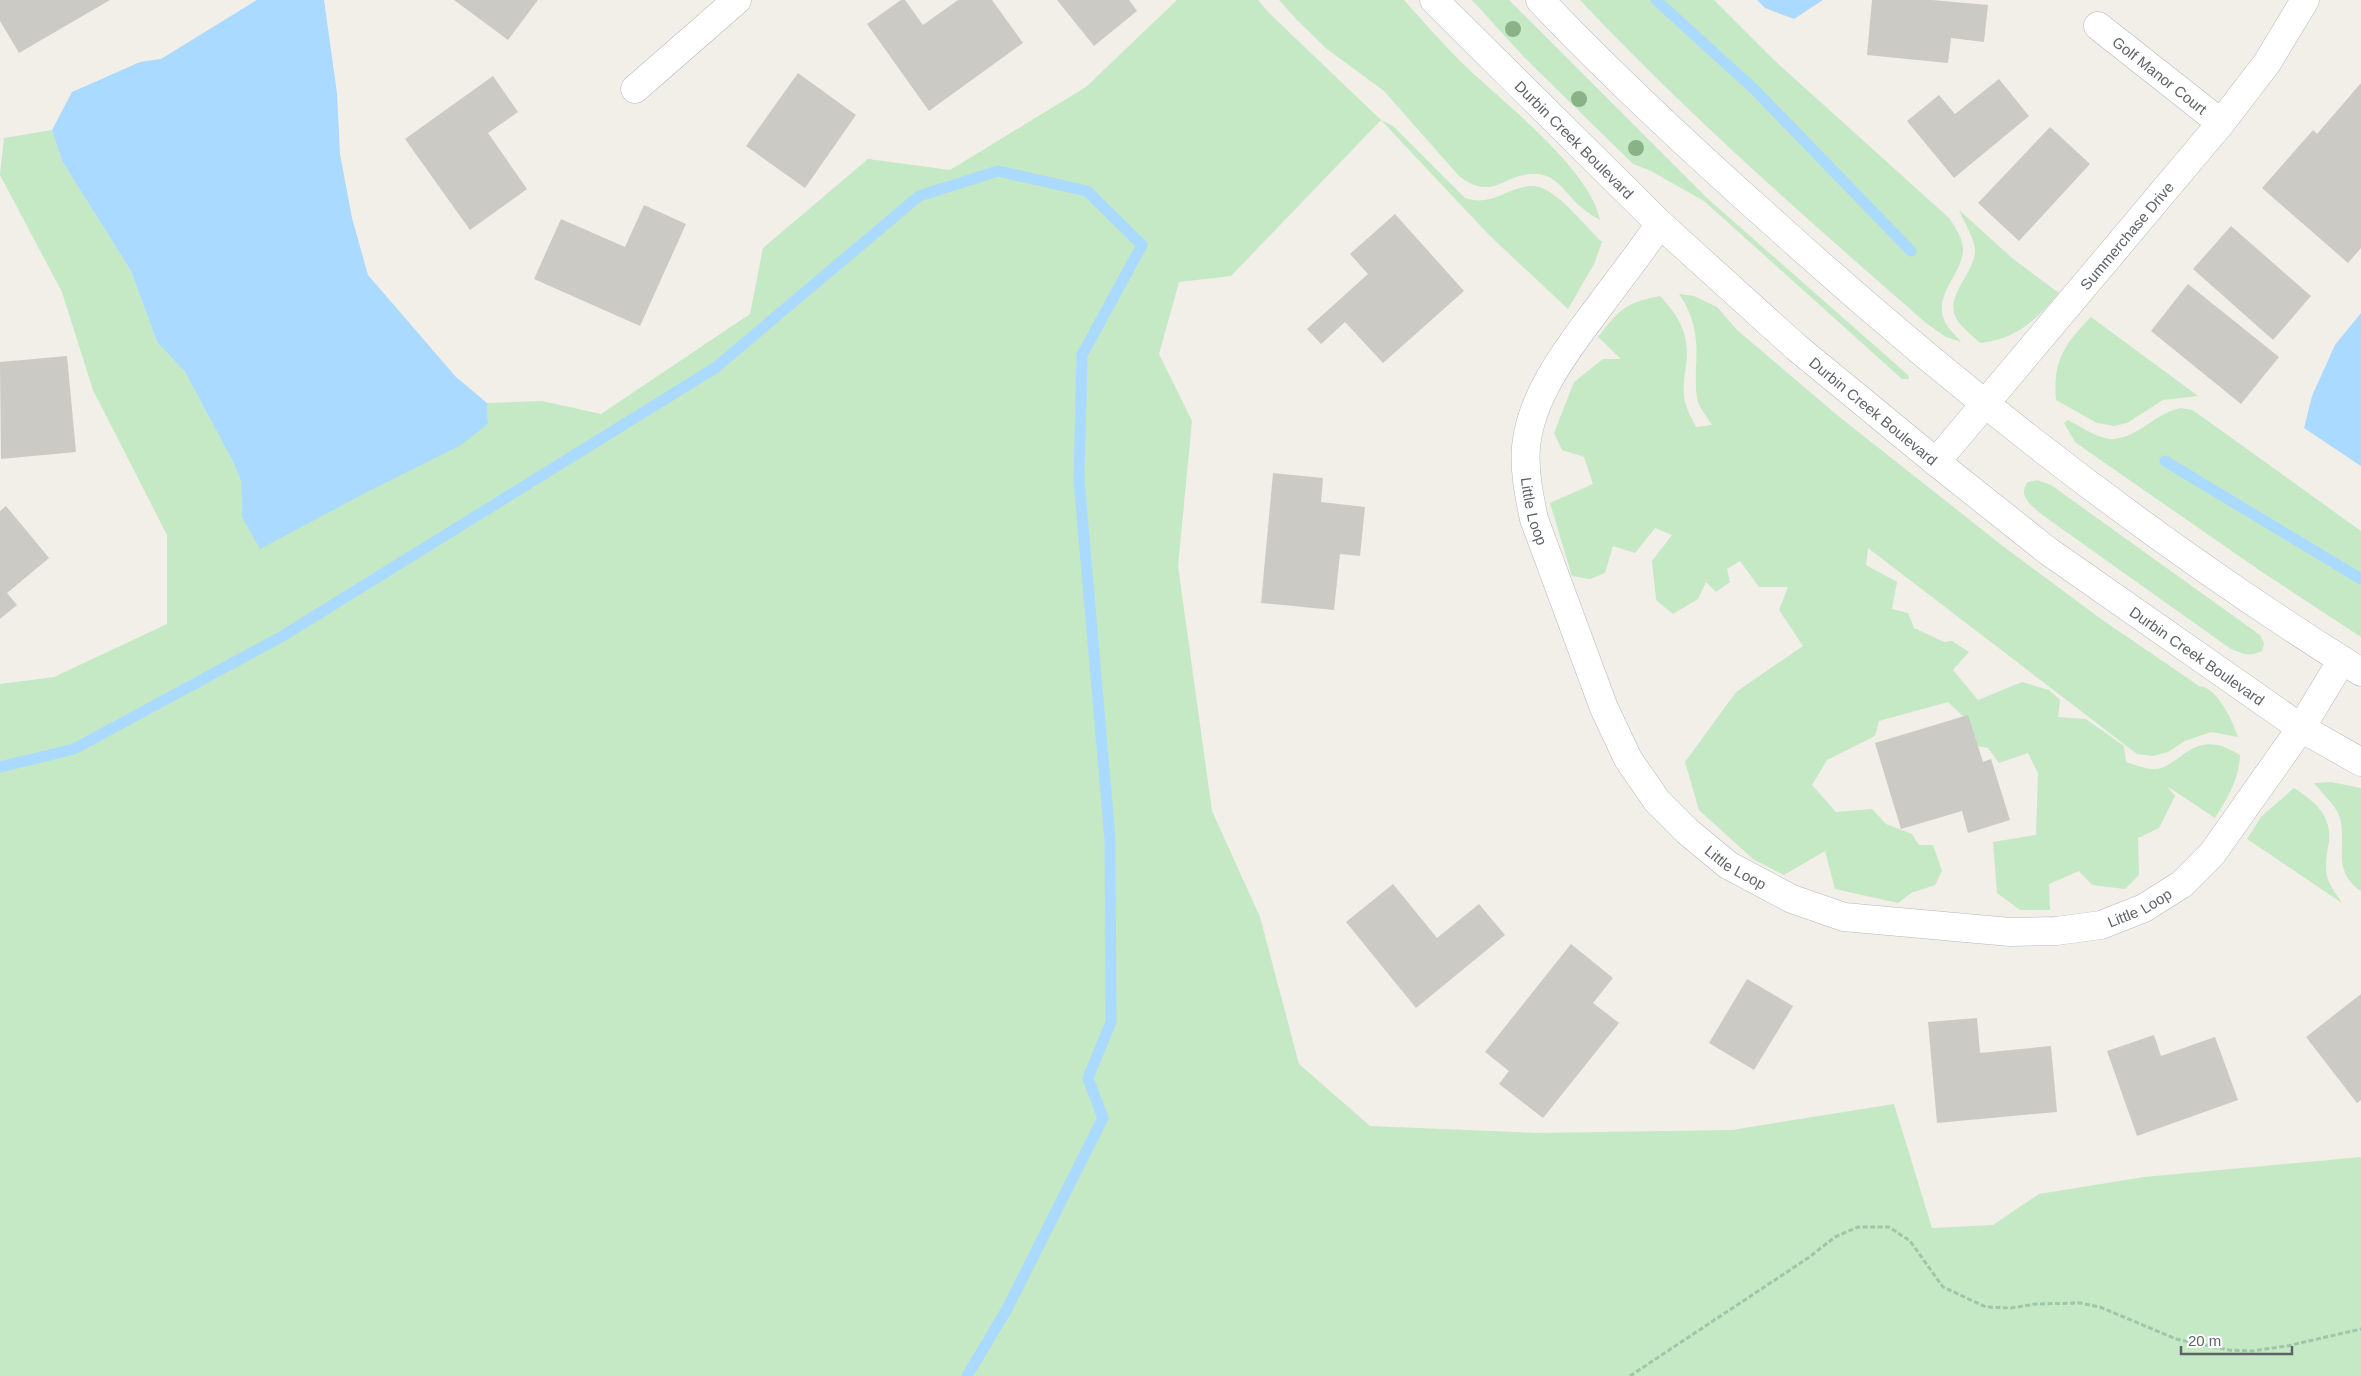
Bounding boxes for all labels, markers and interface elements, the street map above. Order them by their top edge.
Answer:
street label: Golf Manor Court [2110,33,2211,118]
street label: Durbin Creek Boulevard [1512,77,1637,202]
street label: Summerchase Drive [2076,178,2177,293]
street label: Durbin Creek Boulevard [1806,353,1941,468]
street label: Little Loop [1518,476,1551,547]
street label: Durbin Creek Boulevard [2127,603,2268,708]
street label: Little Loop [1702,841,1769,892]
street label: Little Loop [2105,885,2174,930]
scale bar [2181,1324,2292,1356]
text: 20 m [2188,1332,2221,1349]

